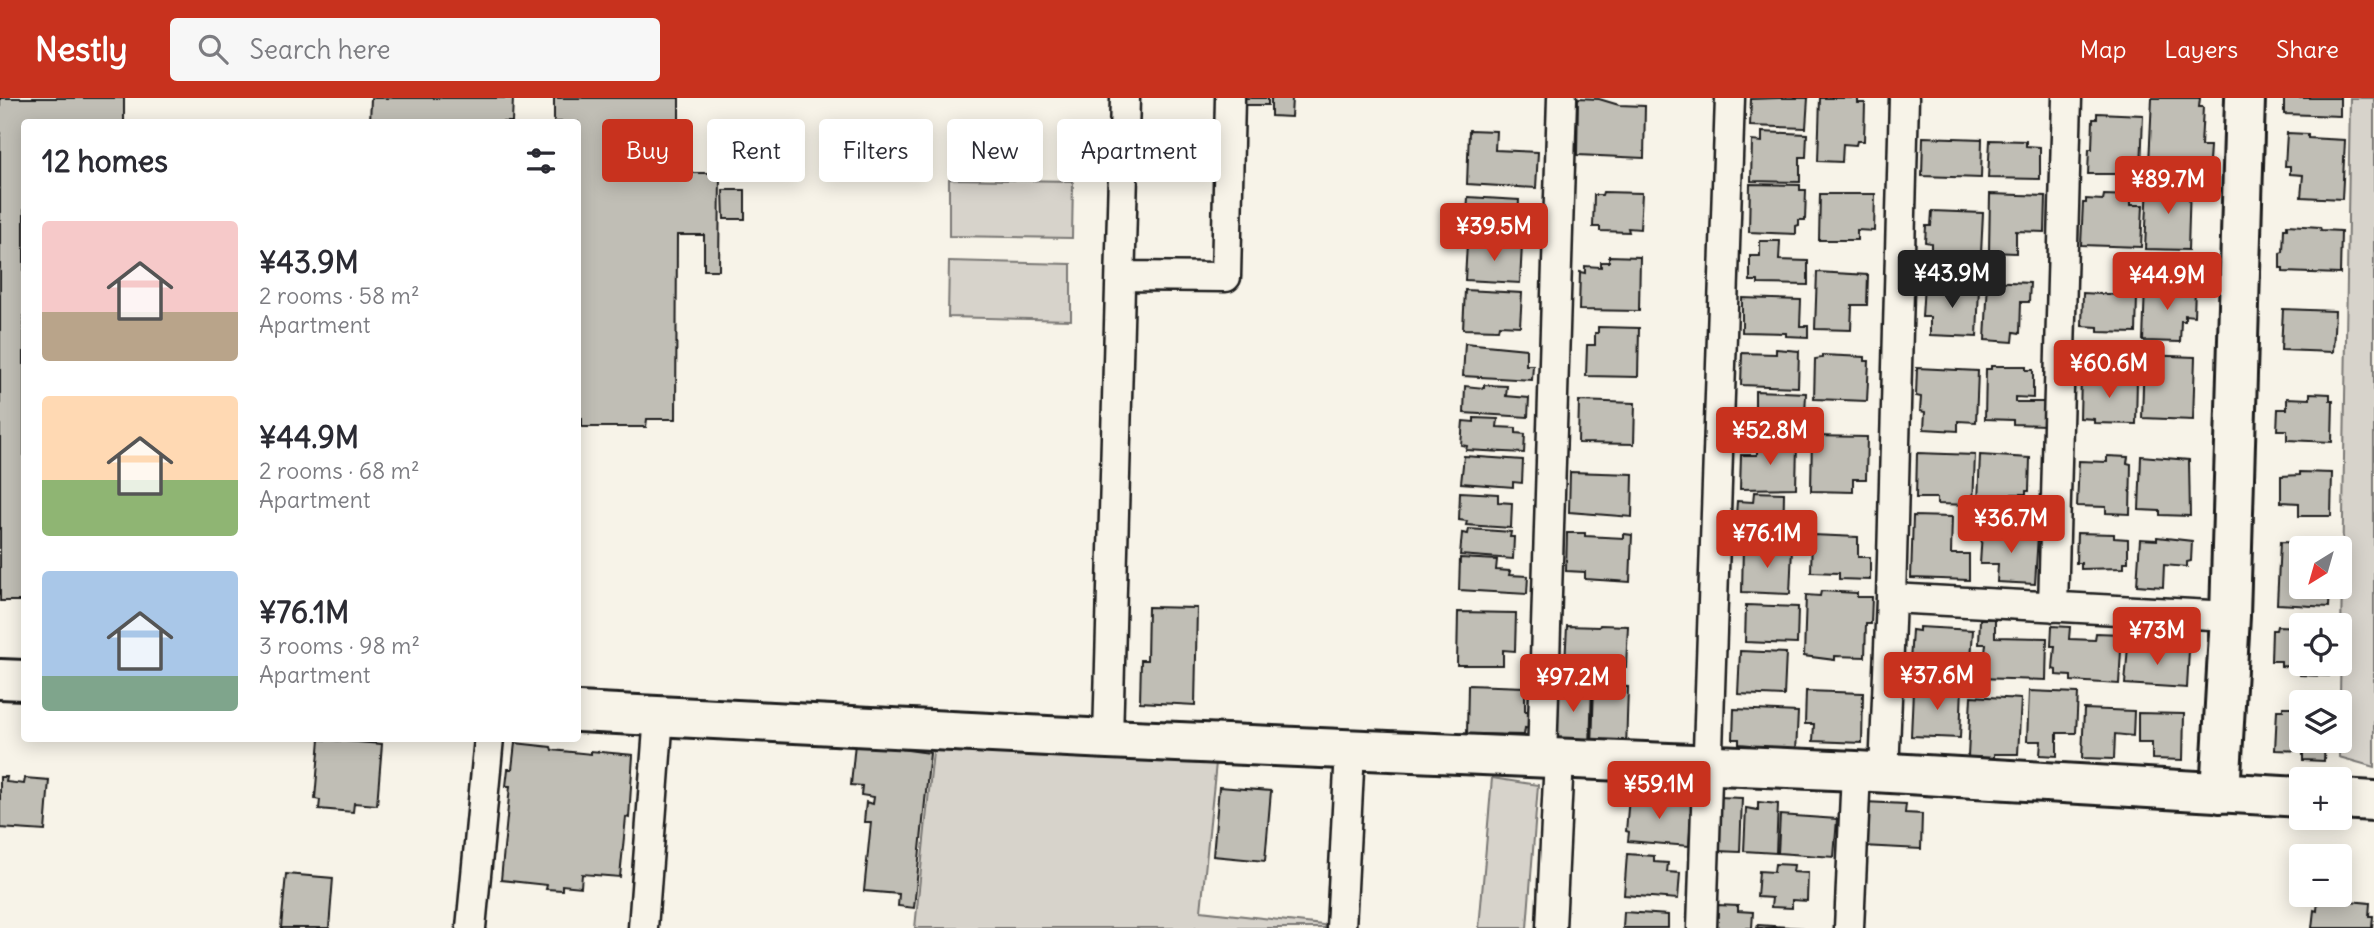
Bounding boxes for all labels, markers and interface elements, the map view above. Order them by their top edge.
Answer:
search box [170,18,660,81]
text: Nestly [35,28,128,70]
icon: search [194,30,232,68]
text: Search here [250,33,391,66]
text: Map [2080,34,2126,64]
text: Layers [2164,34,2238,64]
text: Share [2276,34,2339,64]
chip: Buy [602,119,693,182]
chip: Rent [707,119,805,182]
chip: Filters [819,119,933,182]
chip: New [947,119,1043,182]
chip: Apartment [1057,119,1221,182]
text: 12 homes [42,142,168,180]
icon: filters [522,142,560,180]
pin: ¥89.7M [2111,156,2225,216]
text: ¥89.7M [2131,164,2205,193]
pin: ¥39.5M [1437,204,1551,263]
text: ¥39.5M [1456,211,1532,240]
text: ¥43.9M [259,243,359,281]
icon: home [98,249,182,333]
pin: ¥43.9M [1895,250,2009,310]
pin: ¥44.9M [2110,252,2224,312]
text: ¥43.9M [1914,258,1990,287]
text: ¥44.9M [2129,260,2205,289]
text: 2 rooms · 58 m² [259,281,420,310]
text: Apartment [259,310,371,339]
pin: ¥60.6M [2052,341,2166,400]
text: ¥60.6M [2070,348,2148,377]
pin: ¥52.8M [1713,408,1827,467]
text: ¥52.8M [1732,415,1808,444]
text: ¥44.9M [259,418,359,456]
icon: home [98,424,182,508]
text: 2 rooms · 68 m² [259,456,420,485]
text: Apartment [259,485,371,514]
pin: ¥36.7M [1954,496,2068,555]
text: ¥36.7M [1974,503,2048,532]
pin: ¥76.1M [1710,510,1824,570]
text: ¥76.1M [1732,518,1802,547]
north arrow [2289,536,2352,598]
map controls [2289,536,2352,907]
text: ¥76.1M [259,593,349,631]
icon: home [98,599,182,683]
pin: ¥73M [2116,608,2198,667]
button: locate [2289,613,2352,676]
text: ¥73M [2129,615,2185,644]
text: 3 rooms · 98 m² [259,631,420,660]
pin: ¥37.6M [1880,652,1994,712]
pin: ¥97.2M [1516,654,1630,714]
text: Apartment [259,660,371,689]
text: ¥37.6M [1900,660,1974,689]
text: ¥97.2M [1536,662,1610,691]
button: layers [2289,690,2352,753]
pin: ¥59.1M [1602,762,1716,821]
button: + [2289,767,2352,830]
text: ¥59.1M [1623,769,1695,798]
button: − [2289,844,2352,907]

